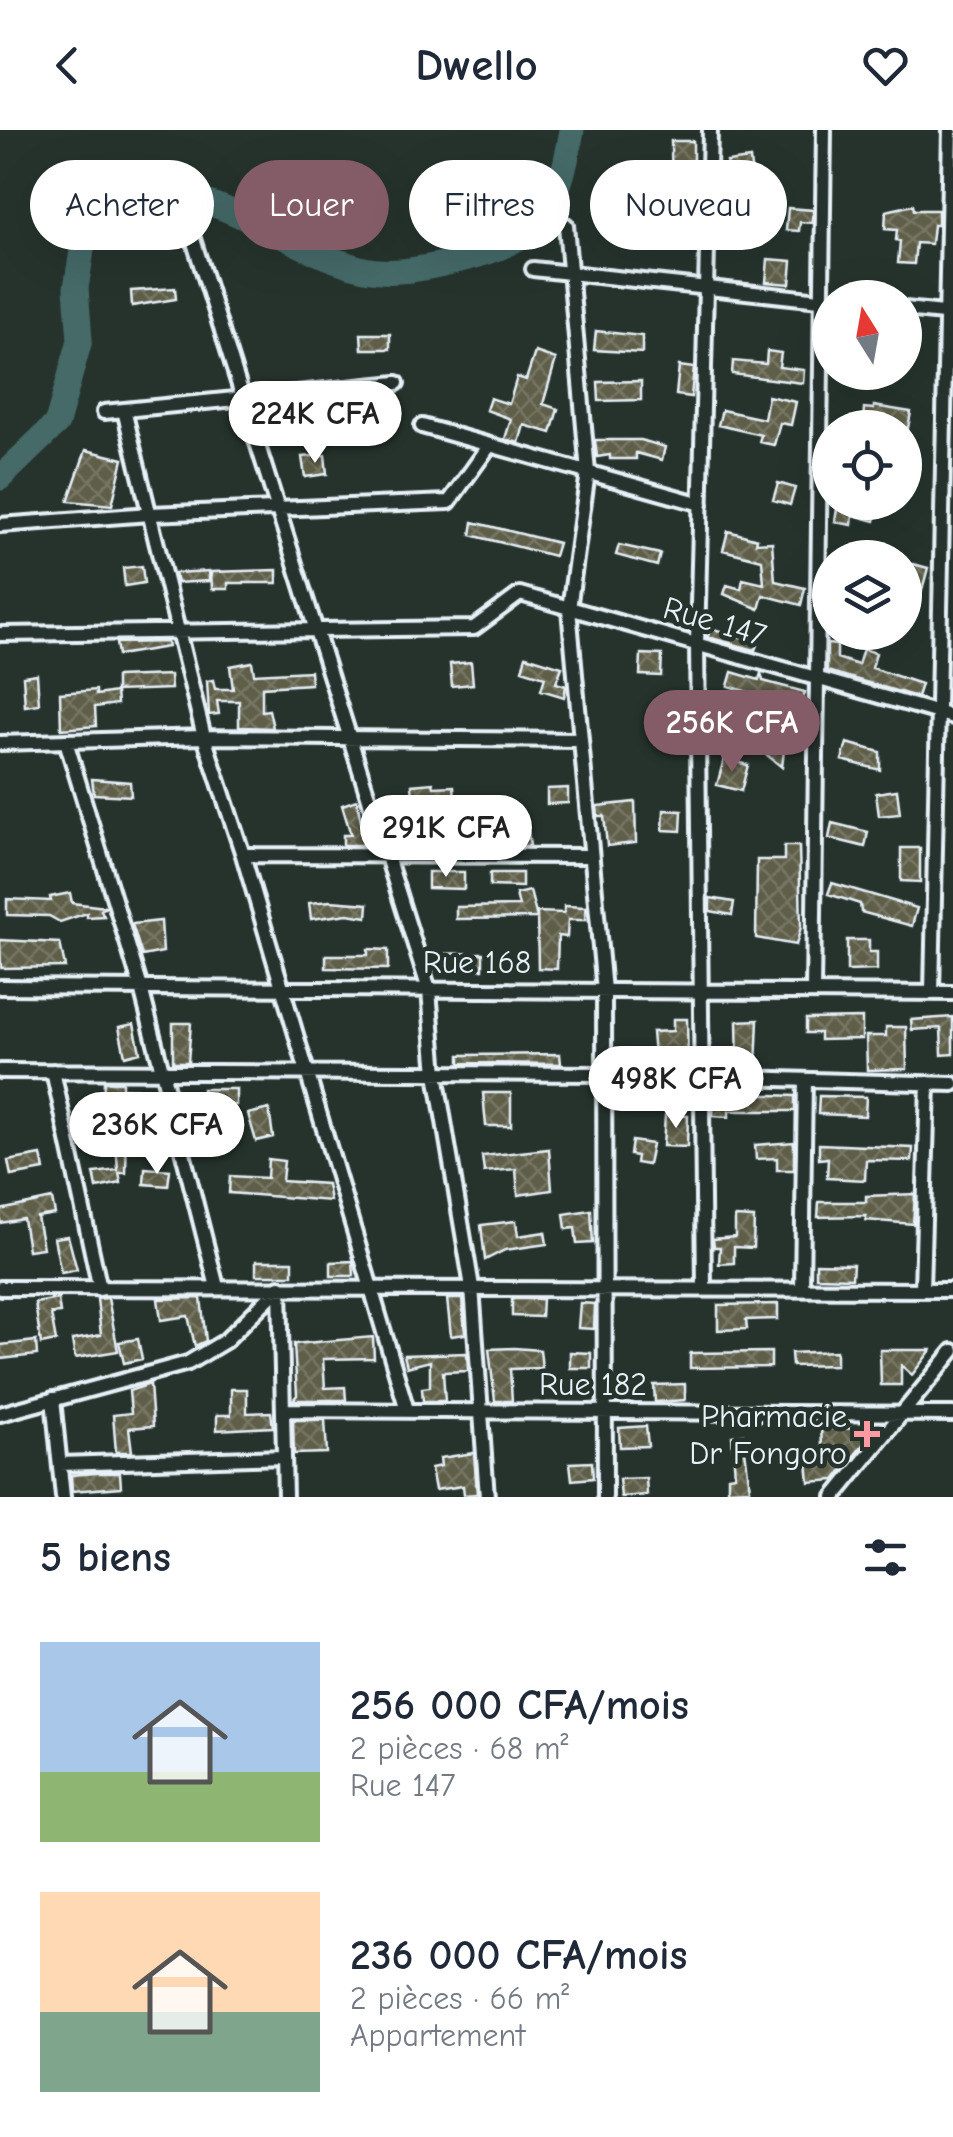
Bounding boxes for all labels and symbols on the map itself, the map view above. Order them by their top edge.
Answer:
north arrow [812,280,922,390]
pin: 224K CFA [212,381,418,466]
street label: Rue 147 [659,589,771,654]
pin: 256K CFA [629,690,835,775]
pin: 291K CFA [343,795,549,880]
street label: Rue 168 [423,944,531,981]
pin: 498K CFA [573,1046,779,1131]
pin: 236K CFA [54,1092,260,1177]
street label: Rue 182 [539,1366,647,1403]
place label: Pharmacie Dr Fongoro [689,1398,847,1472]
marker: Pharmacie Dr Fongoro [856,1423,878,1445]

